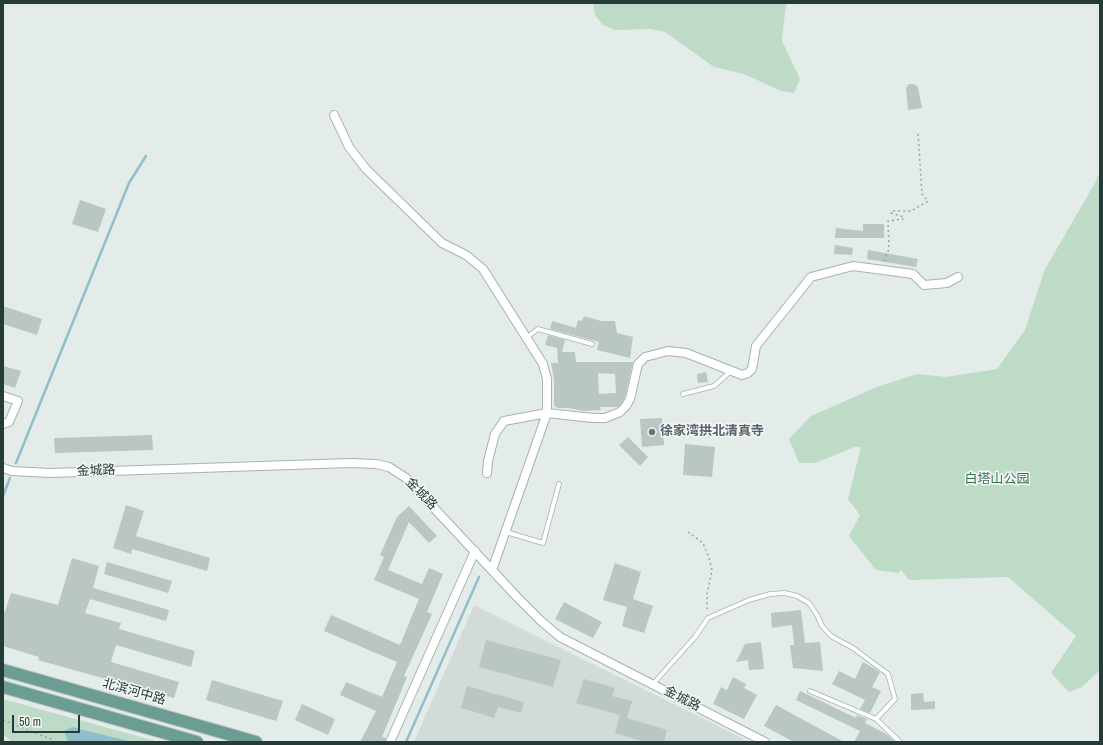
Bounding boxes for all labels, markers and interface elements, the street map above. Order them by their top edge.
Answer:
place label: 徐家湾拱北清真寺 [660,424,764,440]
marker: 徐家湾拱北清真寺 [647,427,657,437]
street label: 金城路 [76,463,116,479]
park label: 白塔山公园 [965,472,1029,488]
street label: 金城路 [402,475,440,513]
street label: 北滨河中路 [101,676,167,708]
street label: 金城路 [661,683,703,715]
scale bar [14,707,82,733]
text: 50 m [19,714,41,730]

